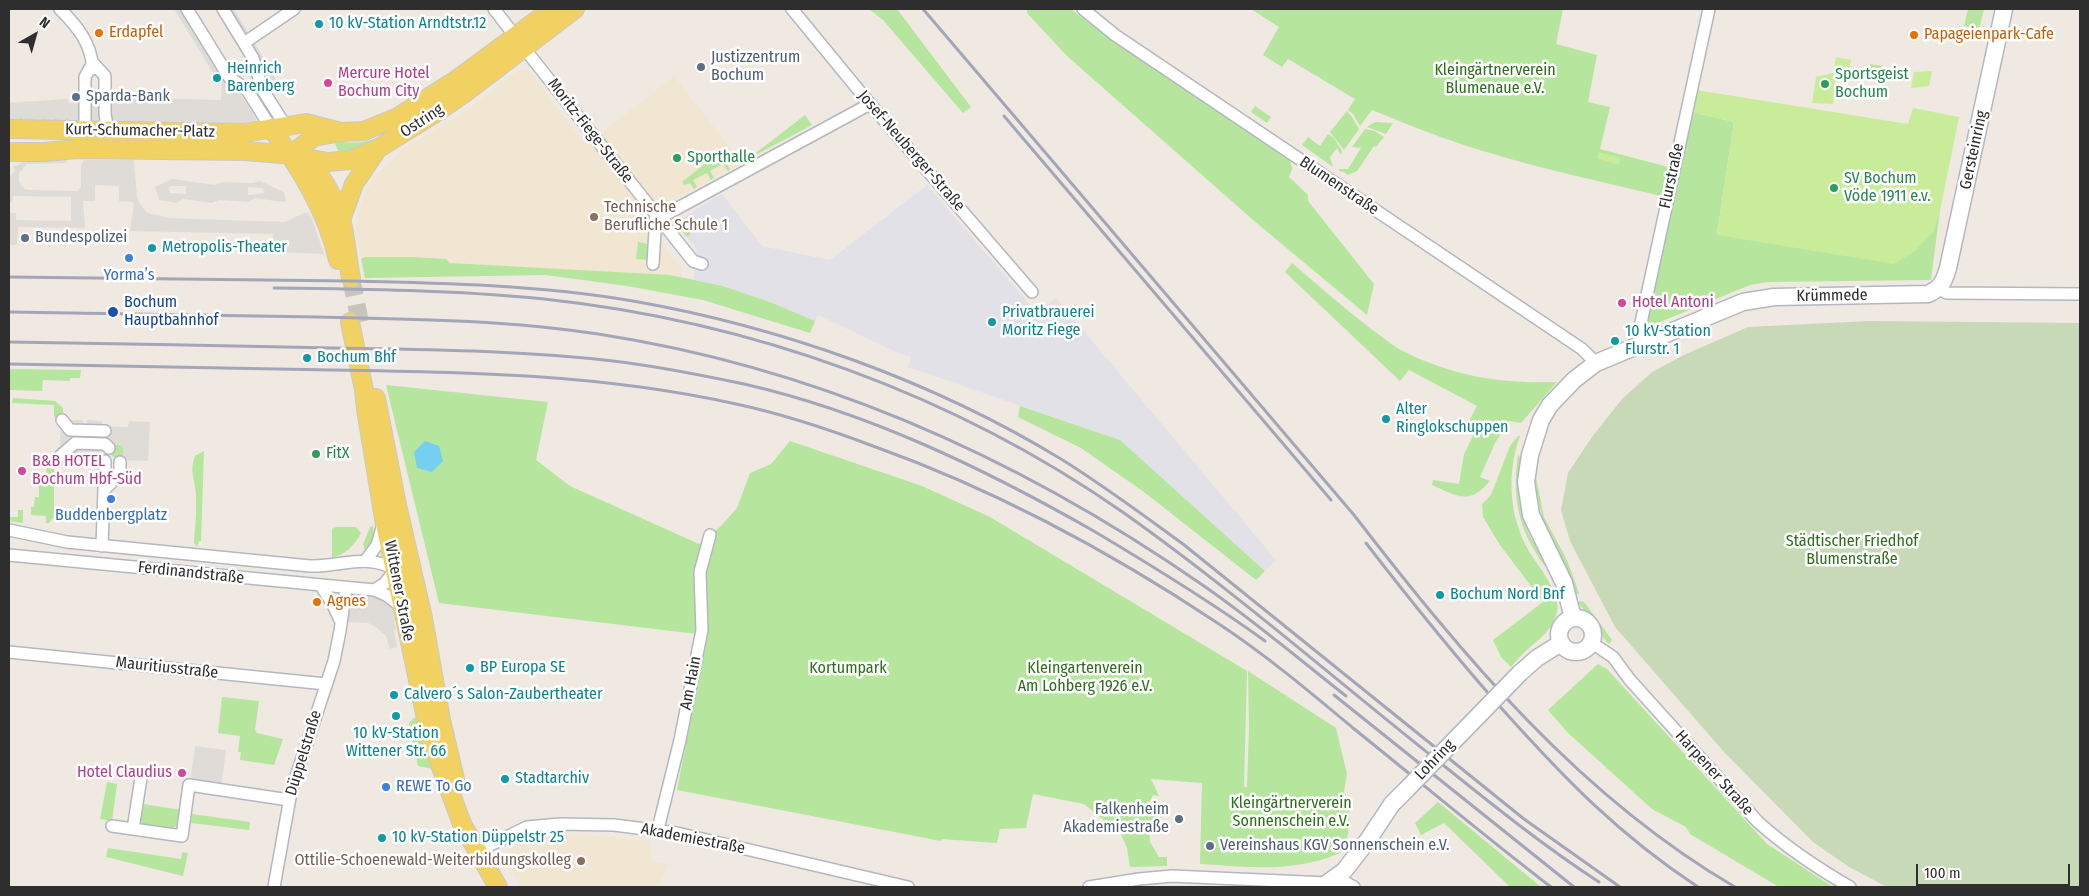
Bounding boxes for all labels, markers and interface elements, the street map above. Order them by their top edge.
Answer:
north arrow [10,10,60,60]
text: N [36,14,53,32]
place label: 10 kV-Station Arndtstr.12 [329,14,486,34]
marker: 10 kV-Station Arndtstr.12 [313,18,325,30]
place label: Erdapfel [109,23,163,43]
place label: Papageienpark-Cafe [1924,25,2054,45]
marker: Erdapfel [93,27,105,39]
marker: Papageienpark-Cafe [1908,29,1920,41]
place label: Justizzentrum Bochum [711,48,800,86]
place label: Heinrich Barenberg [227,59,294,97]
marker: Justizzentrum Bochum [695,61,707,73]
park label: Kleingärtnerverein Blumenaue e.V. [1434,61,1556,99]
place label: Mercure Hotel Bochum City [338,64,430,102]
place label: Sportsgeist Bochum [1835,65,1909,103]
marker: Heinrich Barenberg [211,72,223,84]
street label: Moritz-Fiege-Straße [543,75,637,187]
marker: Mercure Hotel Bochum City [322,77,334,89]
marker: Sportsgeist Bochum [1819,78,1831,90]
place label: Sparda-Bank [86,87,170,107]
street label: Josef-Neuberger-Straße [853,87,969,215]
marker: Sparda-Bank [70,91,82,103]
street label: Ostring [397,100,447,142]
street label: Gersteinring [1956,109,1992,191]
street label: Kurt-Schumacher-Platz [65,120,215,142]
street label: Flurstraße [1656,142,1688,210]
place label: Sporthalle [687,148,755,168]
marker: Sporthalle [671,152,683,164]
street label: Blumenstraße [1296,152,1382,220]
place label: SV Bochum Vöde 1911 e.v. [1844,169,1931,207]
marker: SV Bochum Vöde 1911 e.v. [1828,182,1840,194]
place label: Technische Berufliche Schule 1 [604,198,728,236]
marker: Technische Berufliche Schule 1 [588,211,600,223]
place label: Bundespolizei [35,228,127,248]
marker: Bundespolizei [19,232,31,244]
place label: Metropolis-Theater [162,238,287,258]
marker: Metropolis-Theater [146,242,158,254]
marker: Yorma’s [123,252,135,264]
place label: Yorma’s [103,266,155,286]
street label: Krümmede [1796,286,1868,306]
place label: Bochum Hauptbahnhof [124,293,218,331]
place label: Hotel Antoni [1632,293,1714,313]
marker: Hotel Antoni [1616,297,1628,309]
place label: Privatbrauerei Moritz Fiege [1002,303,1094,341]
marker: Bochum Hauptbahnhof [106,305,120,319]
marker: Privatbrauerei Moritz Fiege [986,316,998,328]
place label: 10 kV-Station Flurstr. 1 [1625,322,1711,360]
marker: 10 kV-Station Flurstr. 1 [1609,335,1621,347]
place label: Bochum Bhf [317,348,396,368]
marker: Bochum Bhf [301,352,313,364]
place label: Alter Ringlokschuppen [1396,400,1508,438]
marker: Alter Ringlokschuppen [1380,413,1392,425]
place label: FitX [326,444,350,464]
marker: FitX [310,448,322,460]
place label: B&B HOTEL Bochum Hbf-Süd [32,452,142,490]
marker: B&B HOTEL Bochum Hbf-Süd [16,465,28,477]
marker: Buddenbergplatz [105,493,117,505]
place label: Buddenbergplatz [55,506,167,526]
park label: Städtischer Friedhof Blumenstraße [1786,532,1918,570]
street label: Wittener Straße [380,539,418,643]
street label: Ferdinandstraße [137,558,245,588]
place label: Bochum Nord Bnf [1450,585,1565,605]
marker: Bochum Nord Bnf [1434,589,1446,601]
place label: Agnes [327,592,366,612]
marker: Agnes [311,596,323,608]
street label: Mauritiusstraße [115,653,219,683]
street label: Am Hain [676,654,706,712]
place label: BP Europa SE [480,658,565,678]
park label: Kortumpark [809,659,887,679]
park label: Kleingartenverein Am Lohberg 1926 e.V. [1018,659,1152,697]
marker: BP Europa SE [464,662,476,674]
place label: Calvero´s Salon-Zaubertheater [404,685,603,705]
marker: Calvero´s Salon-Zaubertheater [388,689,400,701]
street label: Düppelstraße [282,708,326,798]
marker: 10 kV-Station Wittener Str. 66 [390,710,402,722]
place label: 10 kV-Station Wittener Str. 66 [346,724,446,762]
street label: Harpener Straße [1671,727,1757,819]
street label: Lohring [1411,736,1459,784]
place label: Hotel Claudius [77,763,172,783]
marker: Hotel Claudius [176,767,188,779]
place label: Stadtarchiv [515,769,589,789]
marker: Stadtarchiv [499,773,511,785]
place label: REWE To Go [396,777,472,797]
marker: REWE To Go [380,781,392,793]
park label: Kleingärtnerverein Sonnenschein e.V. [1230,794,1352,832]
place label: Falkenheim Akademiestraße [1063,800,1169,838]
marker: Falkenheim Akademiestraße [1173,813,1185,825]
street label: Akademiestraße [639,819,747,859]
place label: 10 kV-Station Düppelstr 25 [392,828,564,848]
marker: 10 kV-Station Düppelstr 25 [376,832,388,844]
place label: Vereinshaus KGV Sonnenschein e.V. [1220,836,1449,856]
marker: Vereinshaus KGV Sonnenschein e.V. [1204,840,1216,852]
place label: Ottilie-Schoenewald-Weiterbildungskolleg [295,851,571,871]
scale bar [1919,854,2073,886]
marker: Ottilie-Schoenewald-Weiterbildungskolleg [575,855,587,867]
text: 100 m [1924,864,1961,882]

